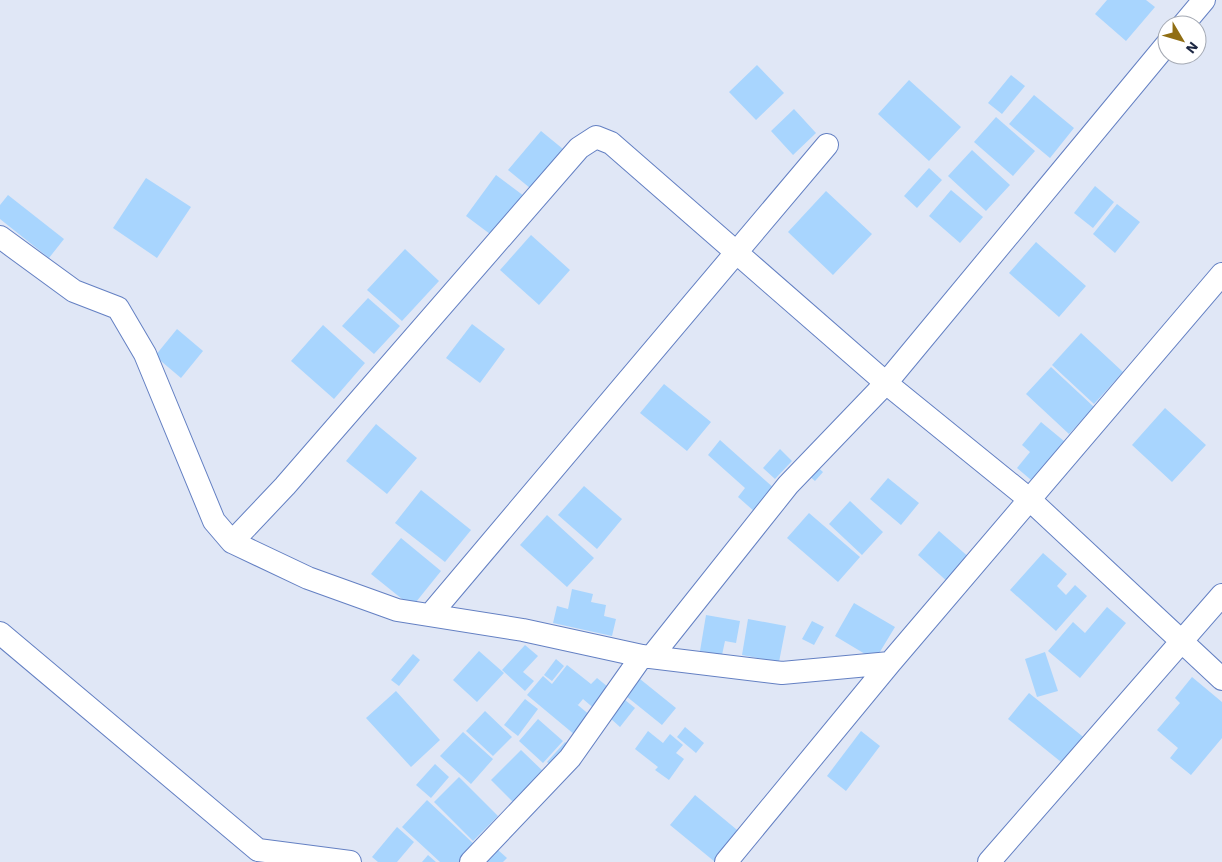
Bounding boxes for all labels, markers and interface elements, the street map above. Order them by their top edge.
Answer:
north arrow [1157,15,1207,65]
text: N [1183,39,1202,57]

